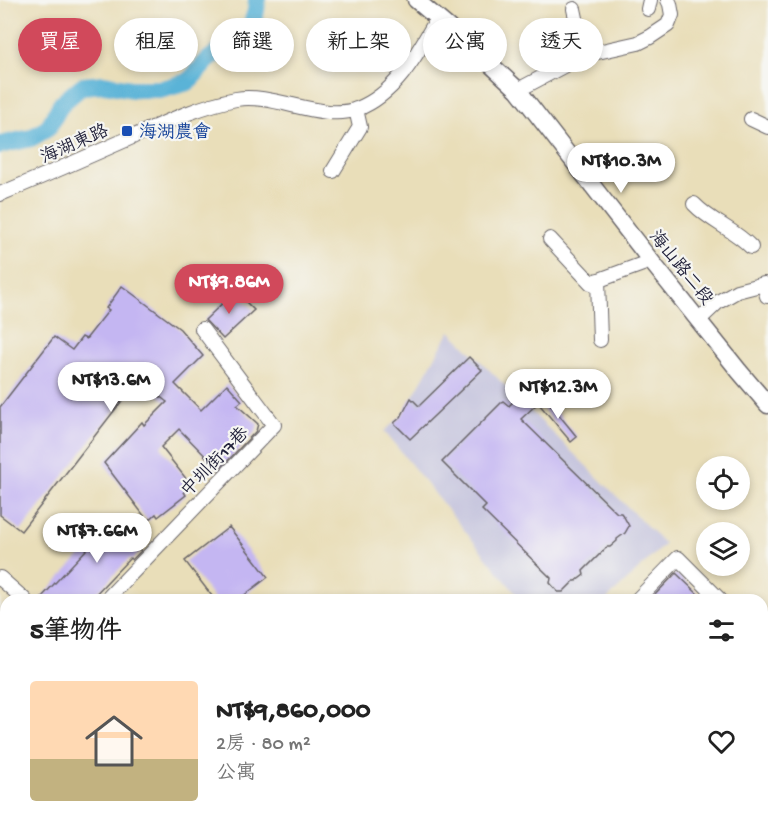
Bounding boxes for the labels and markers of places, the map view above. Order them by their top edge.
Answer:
place label: 海湖農會 [139,122,211,144]
marker: 海湖農會 [120,124,134,138]
pin: NT$10.3M [559,143,683,194]
pin: NT$9.86M [167,264,291,315]
pin: NT$13.6M [49,362,173,413]
pin: NT$12.3M [496,369,620,420]
pin: NT$7.66M [35,513,159,564]

